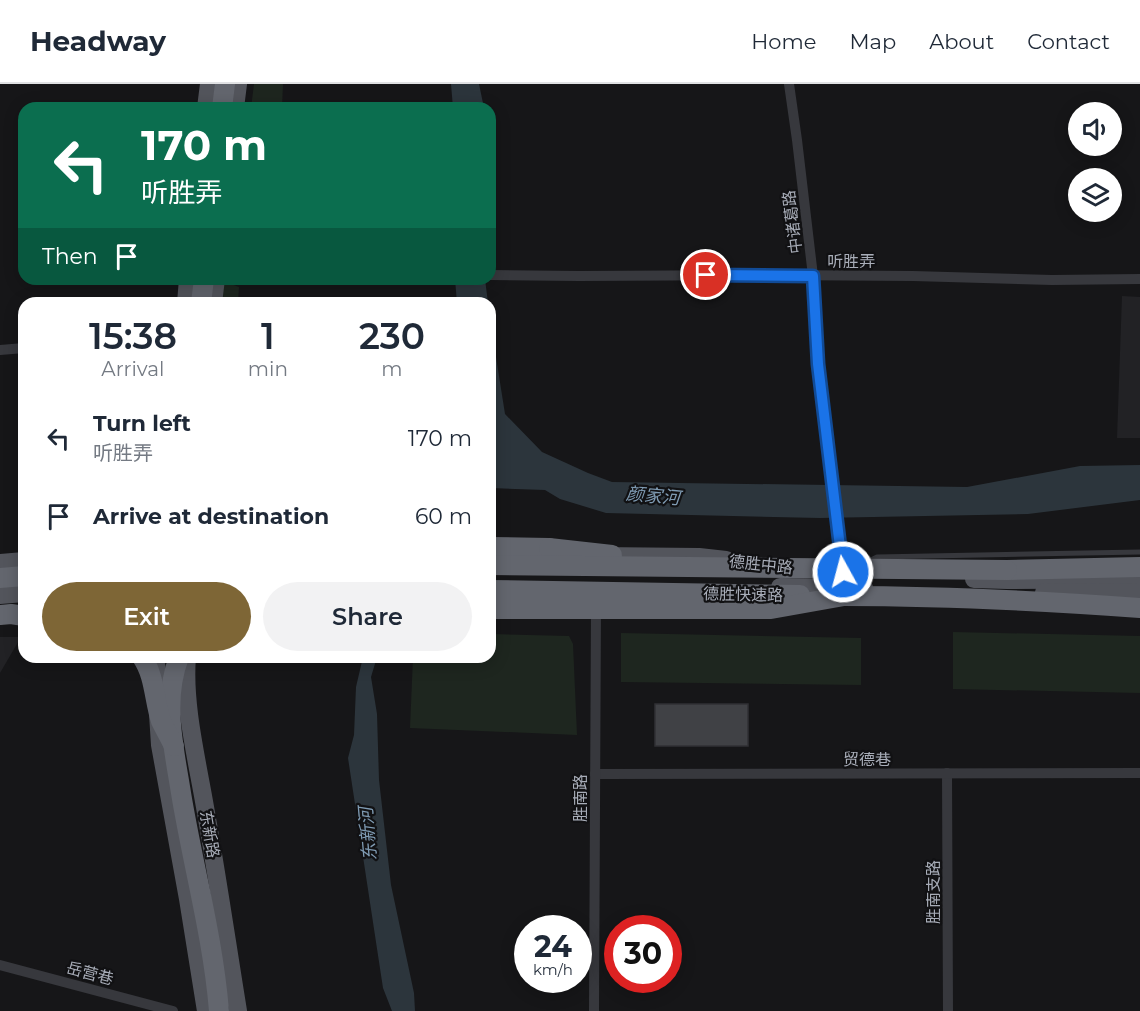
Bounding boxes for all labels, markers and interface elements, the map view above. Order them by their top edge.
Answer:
text: Headway [30,24,166,58]
text: Home [751,29,816,54]
text: Map [849,29,896,54]
text: About [929,29,994,54]
text: Contact [1027,29,1110,54]
map controls [1068,102,1122,222]
button: sound [1068,102,1122,156]
text: 170 m [141,119,267,171]
icon: left [42,126,120,204]
button: layers [1068,168,1122,222]
text: 听胜弄 [141,176,222,209]
street label: 中诸葛路 [779,189,806,255]
icon: arrive [110,240,143,273]
text: Then [42,243,98,270]
pin [680,249,731,300]
street label: 听胜弄 [827,252,875,271]
icon: arrive [689,258,722,291]
text: 15:38 [89,314,177,358]
text: 1 [261,314,275,358]
text: 230 [359,314,425,358]
text: Arrival [101,357,164,381]
text: min [248,357,288,381]
text: m [381,357,403,381]
text: Turn left [93,410,191,437]
icon: left [42,422,75,455]
text: 170 m [408,425,472,452]
text: 听胜弄 [93,441,153,465]
water label: 颜家河 [625,483,684,510]
icon: arrive [42,500,75,533]
text: Arrive at destination [93,503,329,530]
text: 60 m [415,503,472,530]
position arrow [811,540,875,604]
street label: 德胜中路 [728,552,794,577]
button: Exit [42,582,251,651]
button: Share [263,582,472,651]
street label: 德胜快速路 [703,584,783,605]
street label: 贸德巷 [843,750,891,769]
street label: 胜南路 [571,774,590,822]
water label: 东新河 [354,803,381,862]
street label: 东新路 [196,809,223,859]
street label: 胜南支路 [924,860,943,924]
speed limit sign: 30 [604,915,682,993]
text: 24 [534,928,572,965]
street label: 岳营巷 [64,958,116,989]
text: km/h [533,960,573,979]

